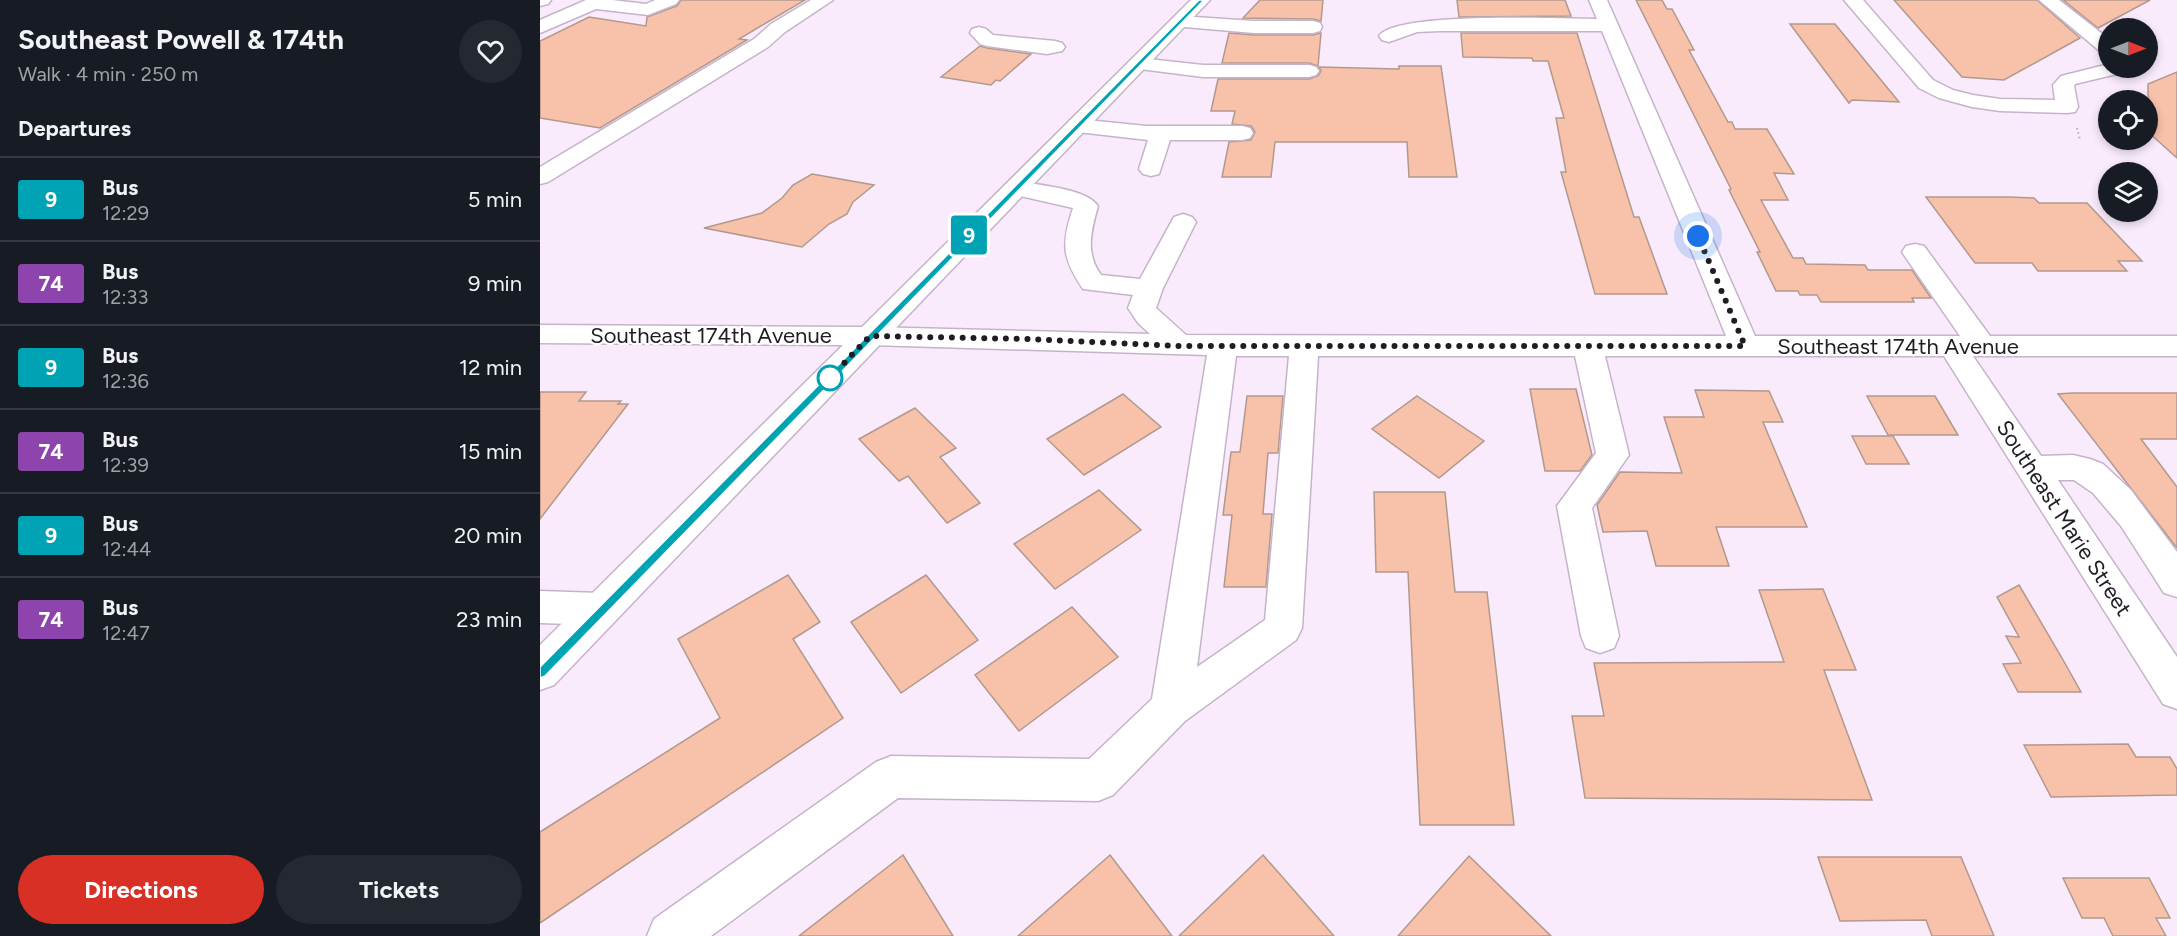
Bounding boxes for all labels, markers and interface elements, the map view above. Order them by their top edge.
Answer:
north arrow [2098,18,2158,78]
map controls [2098,18,2158,222]
button: heart [459,20,522,83]
text: Southeast Powell & 174th [18,22,344,56]
text: Walk · 4 min · 250 m [18,62,198,86]
button: locate [2098,90,2158,150]
text: Departures [18,115,131,142]
button: layers [2098,162,2158,222]
text: Bus [102,174,138,201]
text: 5 min [468,186,522,213]
text: 9 [45,187,57,212]
text: 12:29 [102,201,149,225]
line badge: 9 [950,216,988,254]
your location [1683,221,1713,251]
text: 9 [963,223,975,248]
text: Bus [102,258,138,285]
text: 9 min [468,270,522,297]
text: 74 [39,271,63,296]
text: 12:33 [102,285,148,309]
street label: Southeast 174th Avenue [590,322,832,349]
street label: Southeast 174th Avenue [1777,333,2019,360]
text: Bus [102,342,138,369]
text: 12 min [459,354,522,381]
text: 9 [45,355,57,380]
unlabelled marker [817,365,843,391]
text: 12:36 [102,369,149,393]
street label: Southeast Marie Street [1991,415,2137,621]
text: Bus [102,426,138,453]
text: 15 min [459,438,522,465]
text: 74 [39,439,63,464]
text: 12:39 [102,453,149,477]
text: Bus [102,510,138,537]
text: 20 min [454,522,522,549]
text: 9 [45,523,57,548]
text: 12:44 [102,537,151,561]
text: Bus [102,594,138,621]
text: 23 min [456,606,522,633]
text: 74 [39,607,63,632]
text: 12:47 [102,621,150,645]
button: Directions [18,855,264,924]
button: Tickets [276,855,522,924]

